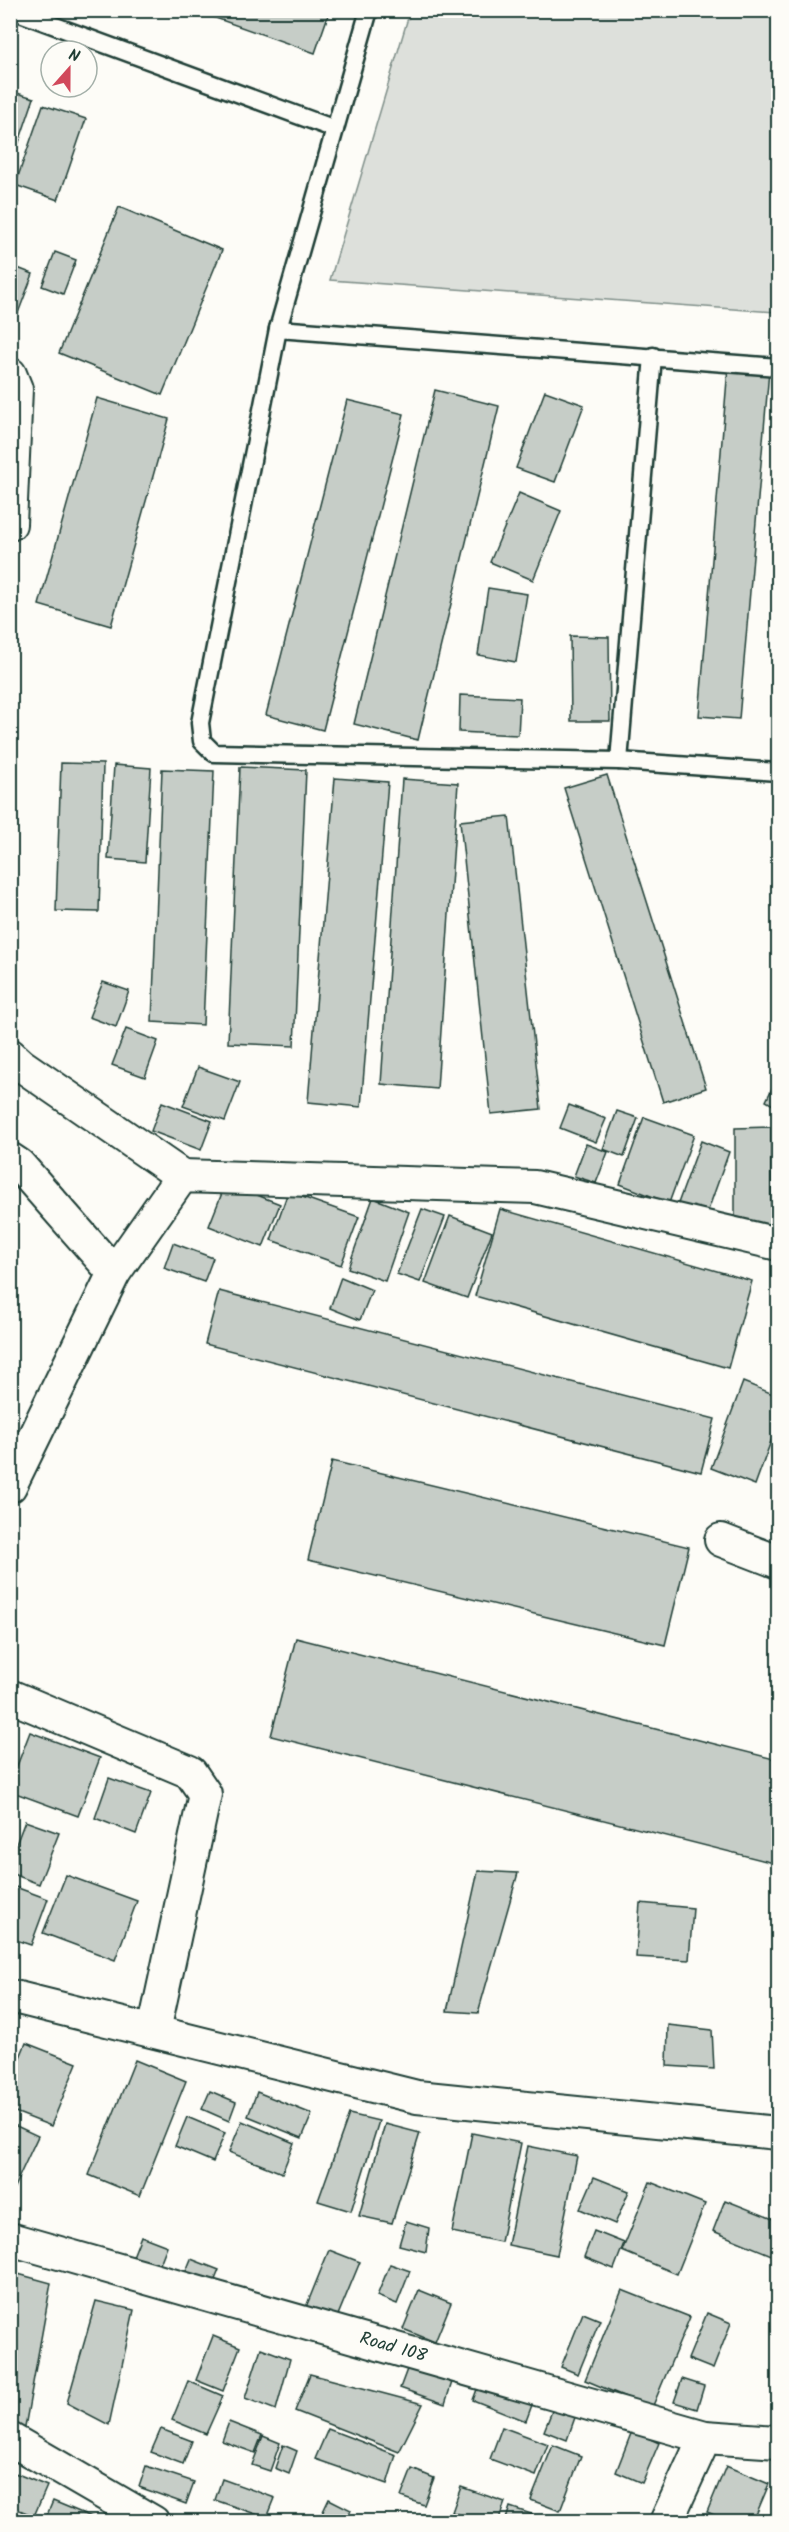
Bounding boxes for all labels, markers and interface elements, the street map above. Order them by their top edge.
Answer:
north arrow [39,39,99,99]
text: N [65,43,83,70]
street label: Road 108 [356,2325,430,2371]

